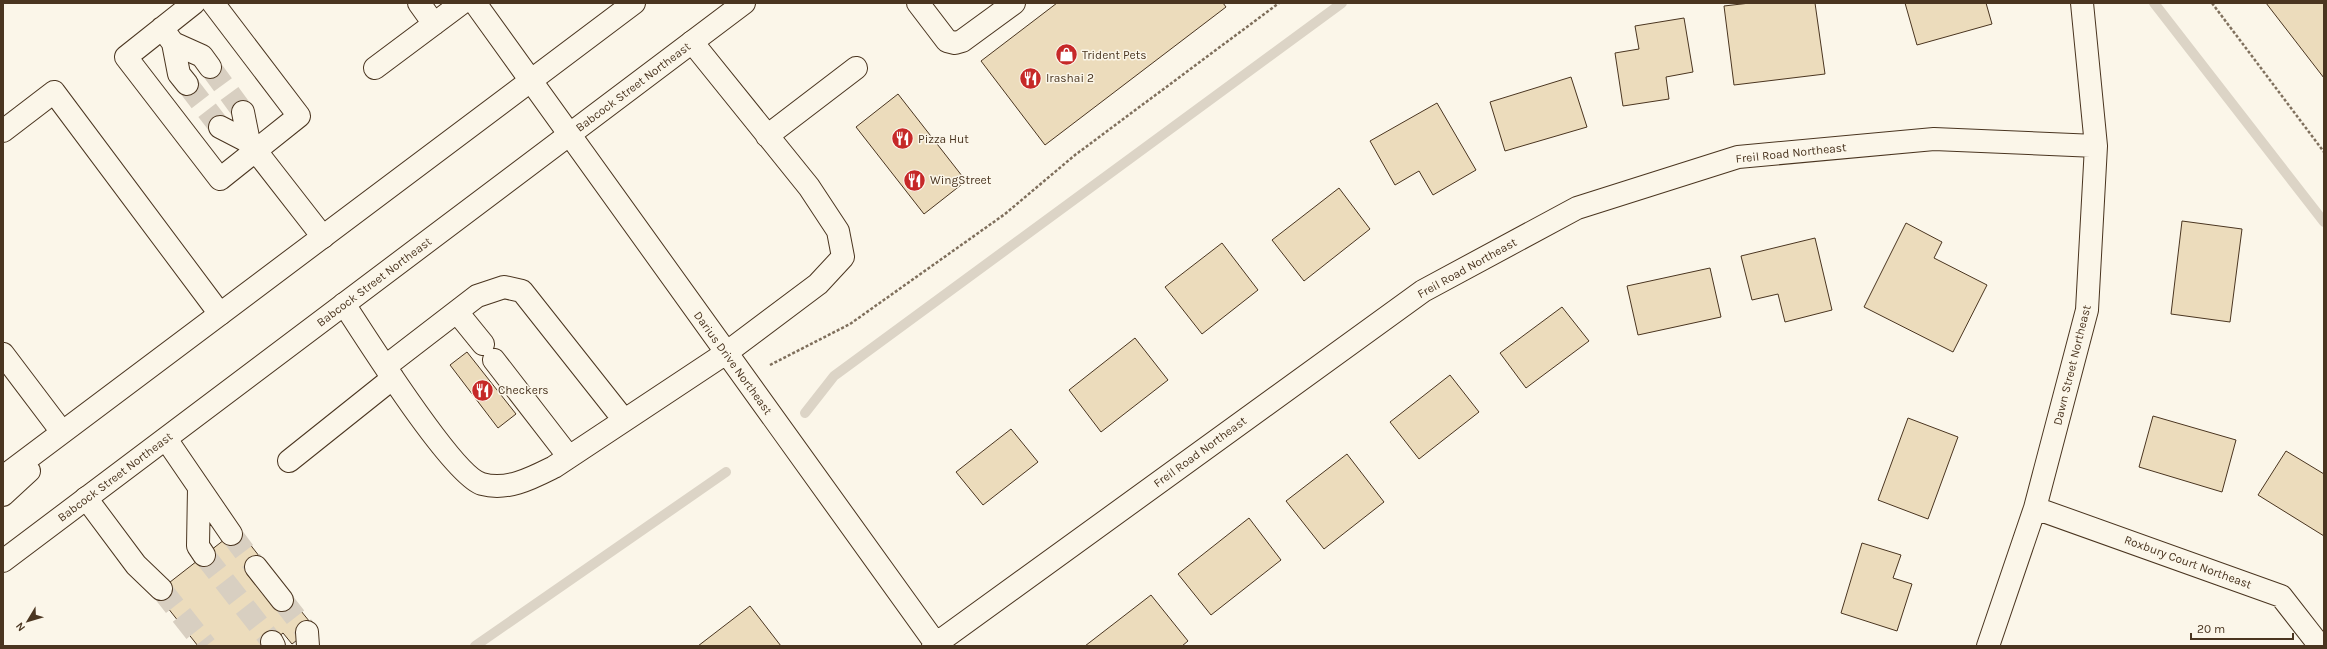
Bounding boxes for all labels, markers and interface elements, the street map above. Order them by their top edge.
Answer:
street label: Babcock Street Northeast [573,39,693,135]
shop icon: Trident Pets [1053,42,1079,68]
place label: Trident Pets [1082,48,1147,62]
restaurant icon: Irashai 2 [1018,65,1044,91]
place label: Irashai 2 [1046,71,1094,85]
restaurant icon: Pizza Hut [889,126,915,152]
place label: Pizza Hut [918,132,969,146]
street label: Freil Road Northeast [1735,140,1848,166]
restaurant icon: WingStreet [902,167,928,193]
place label: WingStreet [930,173,992,187]
street label: Babcock Street Northeast [314,234,434,330]
street label: Freil Road Northeast [1415,235,1520,301]
street label: Dawn Street Northeast [2050,303,2094,427]
street label: Darius Drive Northeast [691,309,775,418]
restaurant icon: Checkers [470,377,496,403]
place label: Checkers [498,383,549,397]
street label: Freil Road Northeast [1151,413,1250,490]
street label: Babcock Street Northeast [55,429,175,525]
street label: Roxbury Court Northeast [2122,532,2254,592]
north arrow [8,601,48,641]
scale bar [2191,615,2293,641]
text: N [13,620,28,634]
text: 20 m [2197,622,2225,636]

